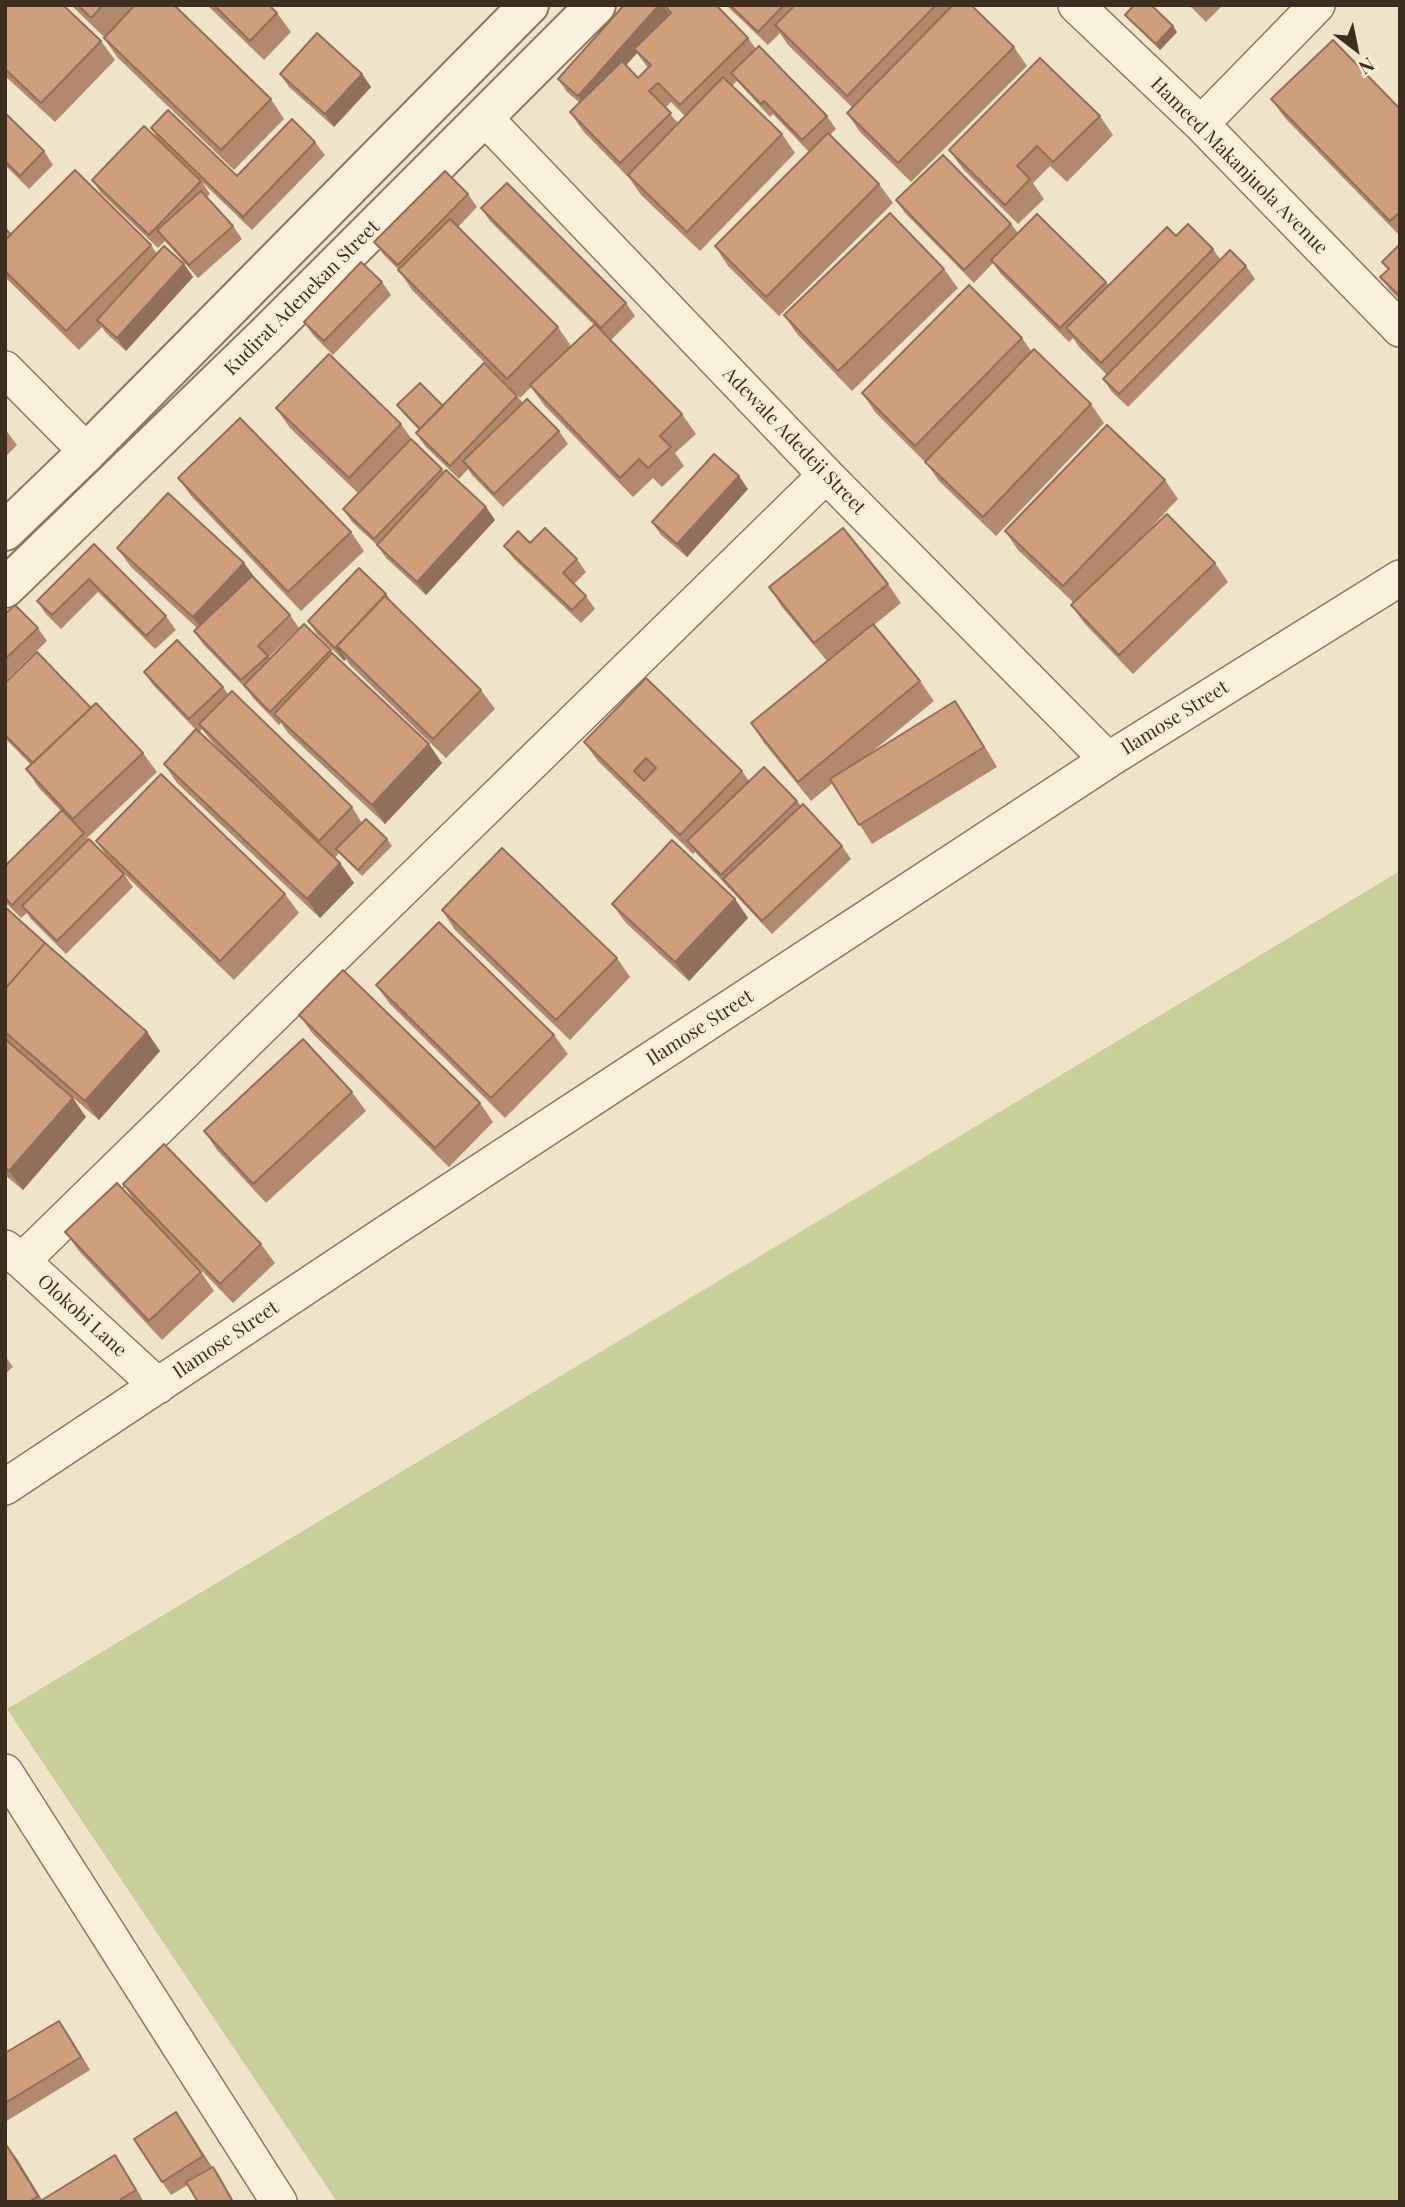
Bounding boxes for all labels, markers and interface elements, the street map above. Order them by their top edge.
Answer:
north arrow [1321,14,1391,84]
text: N [1354,52,1380,81]
street label: Hameed Makanjuola Avenue [1146,73,1332,259]
street label: Kudirat Adenekan Street [220,216,384,380]
street label: Adewale Adedeji Street [718,363,870,519]
street label: Ilamose Street [1117,676,1233,760]
street label: Ilamose Street [642,985,758,1071]
street label: Olokobi Lane [33,1270,131,1362]
street label: Ilamose Street [169,1296,283,1384]

